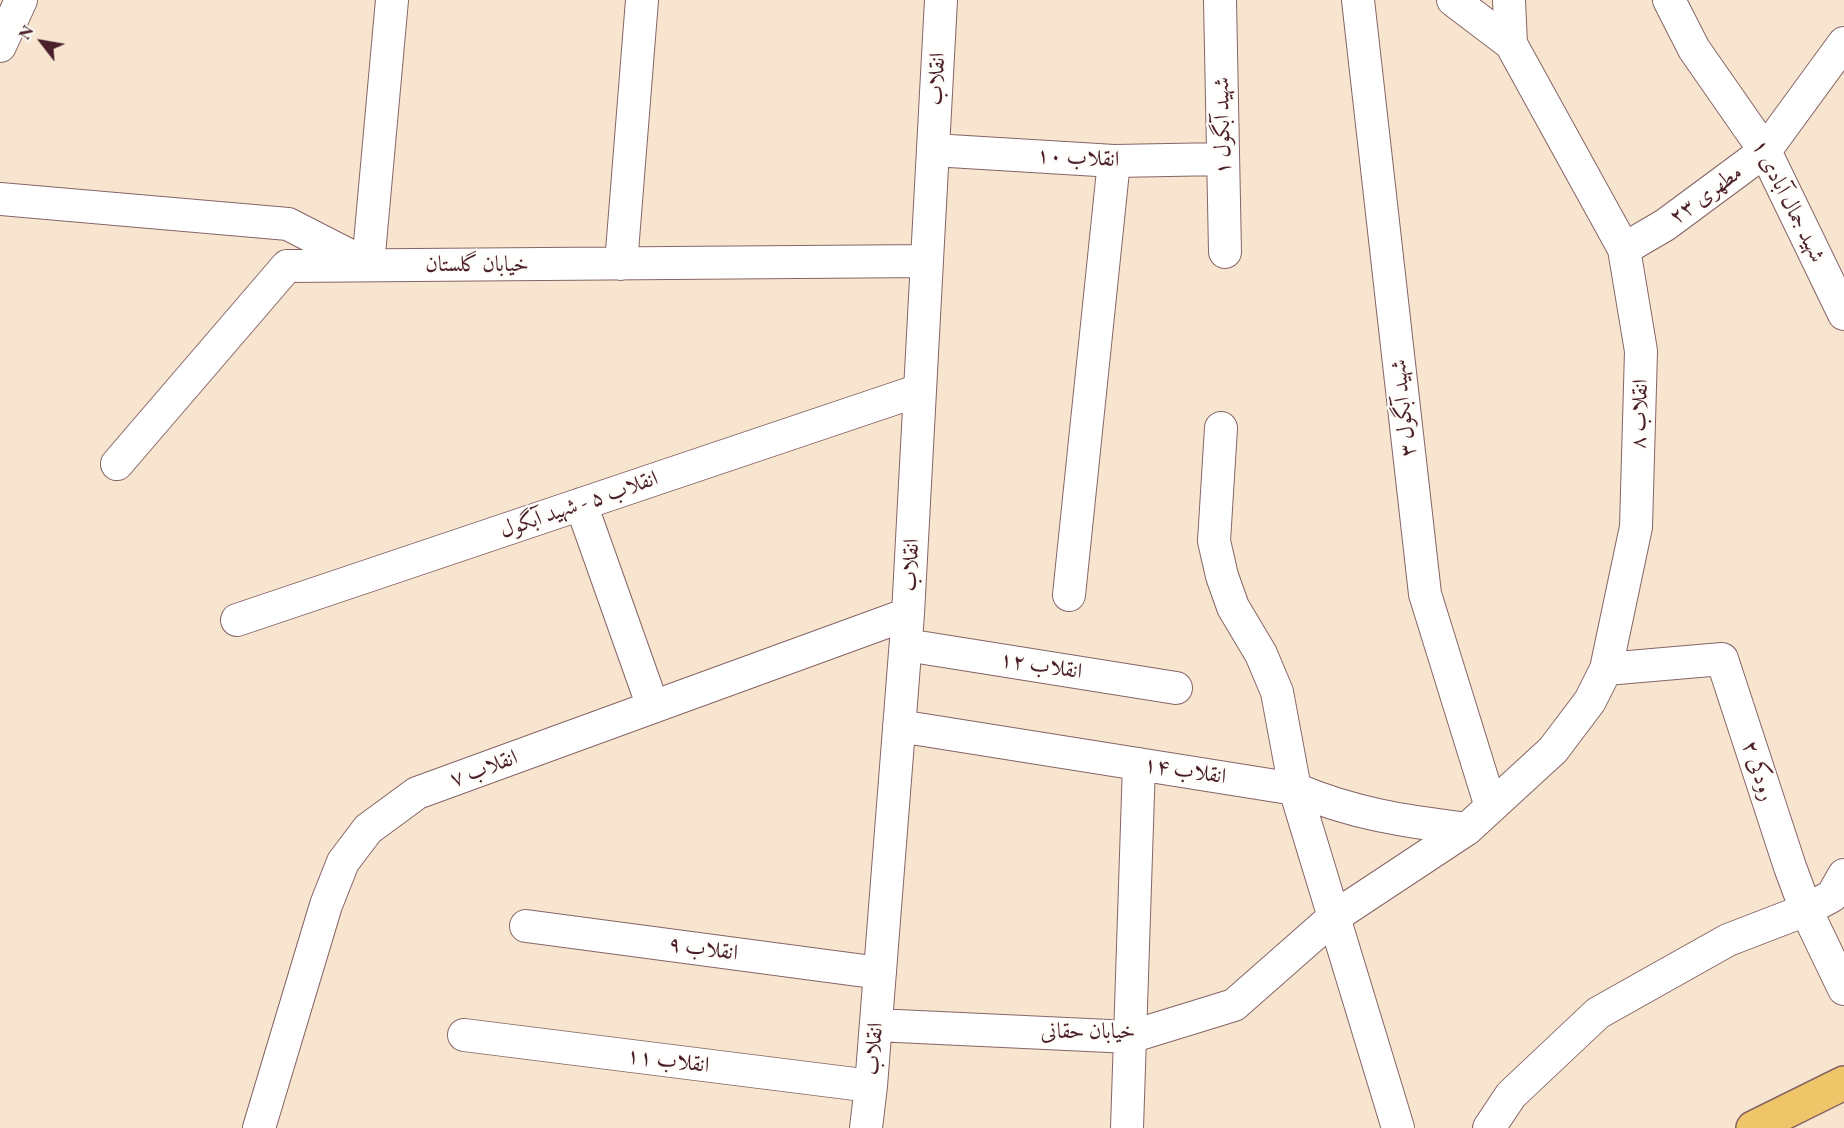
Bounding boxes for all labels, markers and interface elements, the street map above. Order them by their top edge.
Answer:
north arrow [12,12,72,72]
text: N [14,22,38,43]
street label: انقلاب [922,52,952,106]
street label: شهید آبگول ۱ [1209,77,1237,175]
street label: شهید جمال آبادی ۱ [1746,135,1830,267]
street label: انقلاب ۱۰ [1036,143,1120,173]
street label: مطهری ۲۳ [1664,160,1748,230]
street label: خیابان گلستان [425,252,529,278]
street label: شهید آبگول ۳ [1386,358,1422,458]
street label: انقلاب ۸ [1626,379,1654,449]
street label: انقلاب ۵ - شهید آبگول [496,466,662,544]
street label: انقلاب [896,538,926,592]
street label: انقلاب ۱۲ [998,646,1084,686]
street label: رودکی ۲ [1736,737,1780,805]
street label: انقلاب ۷ [447,745,521,793]
street label: انقلاب ۱۴ [1142,751,1228,791]
street label: انقلاب ۹ [666,931,740,967]
street label: خیابان حقانی [1041,1019,1135,1045]
street label: انقلاب [859,1022,889,1076]
street label: انقلاب ۱۱ [625,1043,711,1079]

